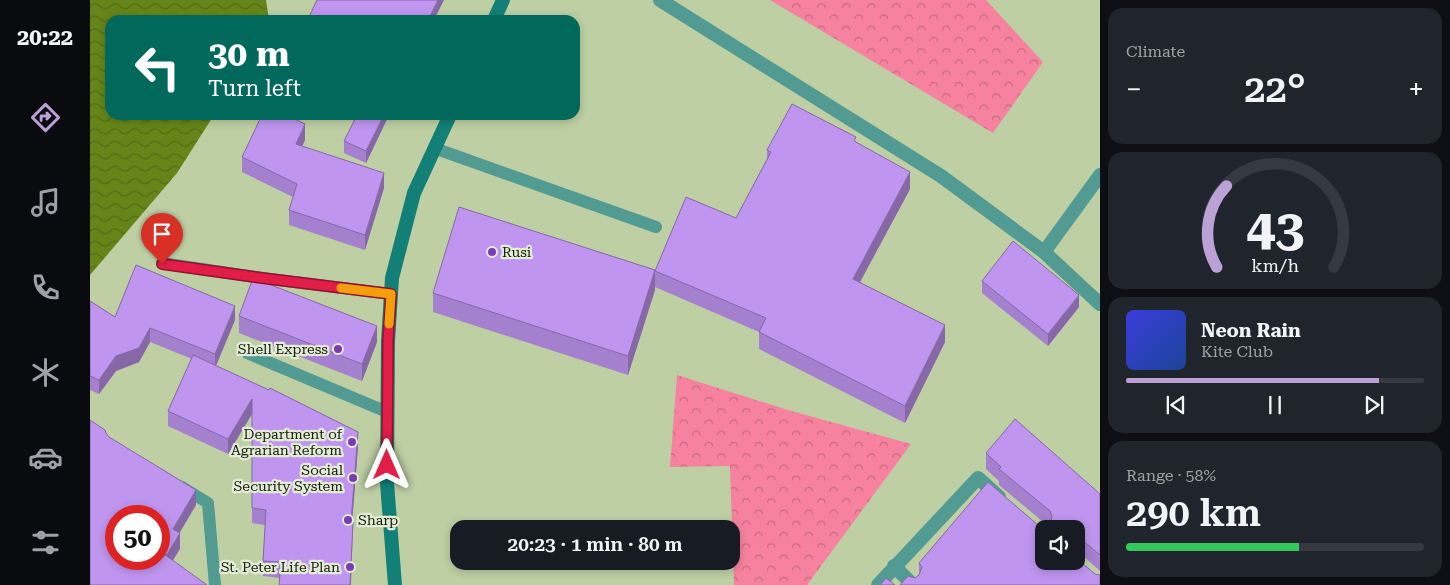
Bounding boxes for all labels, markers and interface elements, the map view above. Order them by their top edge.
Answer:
text: 20:22 [17,25,73,50]
text: 30 m [208,34,290,75]
icon: left [125,35,190,100]
text: Climate [1126,42,1185,61]
text: 22° [1244,67,1306,111]
text: − [1126,73,1142,106]
text: + [1408,73,1424,106]
text: Turn left [208,76,301,101]
icon: directions [28,100,63,135]
icon: music [28,185,63,220]
text: 43 [1246,198,1304,259]
pin [141,213,183,264]
icon: arrive [148,220,176,248]
place label: Rusi [502,244,532,260]
marker: Rusi [486,246,498,258]
text: km/h [1251,255,1299,276]
icon: phone [28,270,63,305]
text: Neon Rain [1201,319,1301,342]
place label: Shell Express [238,341,328,357]
text: Kite Club [1201,342,1273,361]
marker: Shell Express [332,343,344,355]
icon: climate [28,355,63,390]
icon: previous [1162,391,1190,419]
icon: pause [1261,391,1289,419]
icon: next [1360,391,1388,419]
place label: Department of Agrarian Reform [231,426,343,458]
marker: Department of Agrarian Reform [346,436,358,448]
position arrow [360,438,412,490]
icon: car [28,440,63,475]
place label: Social Security System [233,462,344,494]
text: Range · 58% [1126,466,1216,485]
marker: Social Security System [347,472,359,484]
text: 290 km [1126,491,1261,535]
speed limit sign: 50 [105,505,170,570]
place label: Sharp [358,512,398,528]
marker: Sharp [342,514,354,526]
map controls [1035,520,1085,570]
button: sound [1035,520,1085,570]
icon: filters [28,525,63,560]
text: 20:23 · 1 min · 80 m [508,533,682,556]
place label: St. Peter Life Plan [221,559,340,575]
marker: St. Peter Life Plan [344,561,356,573]

